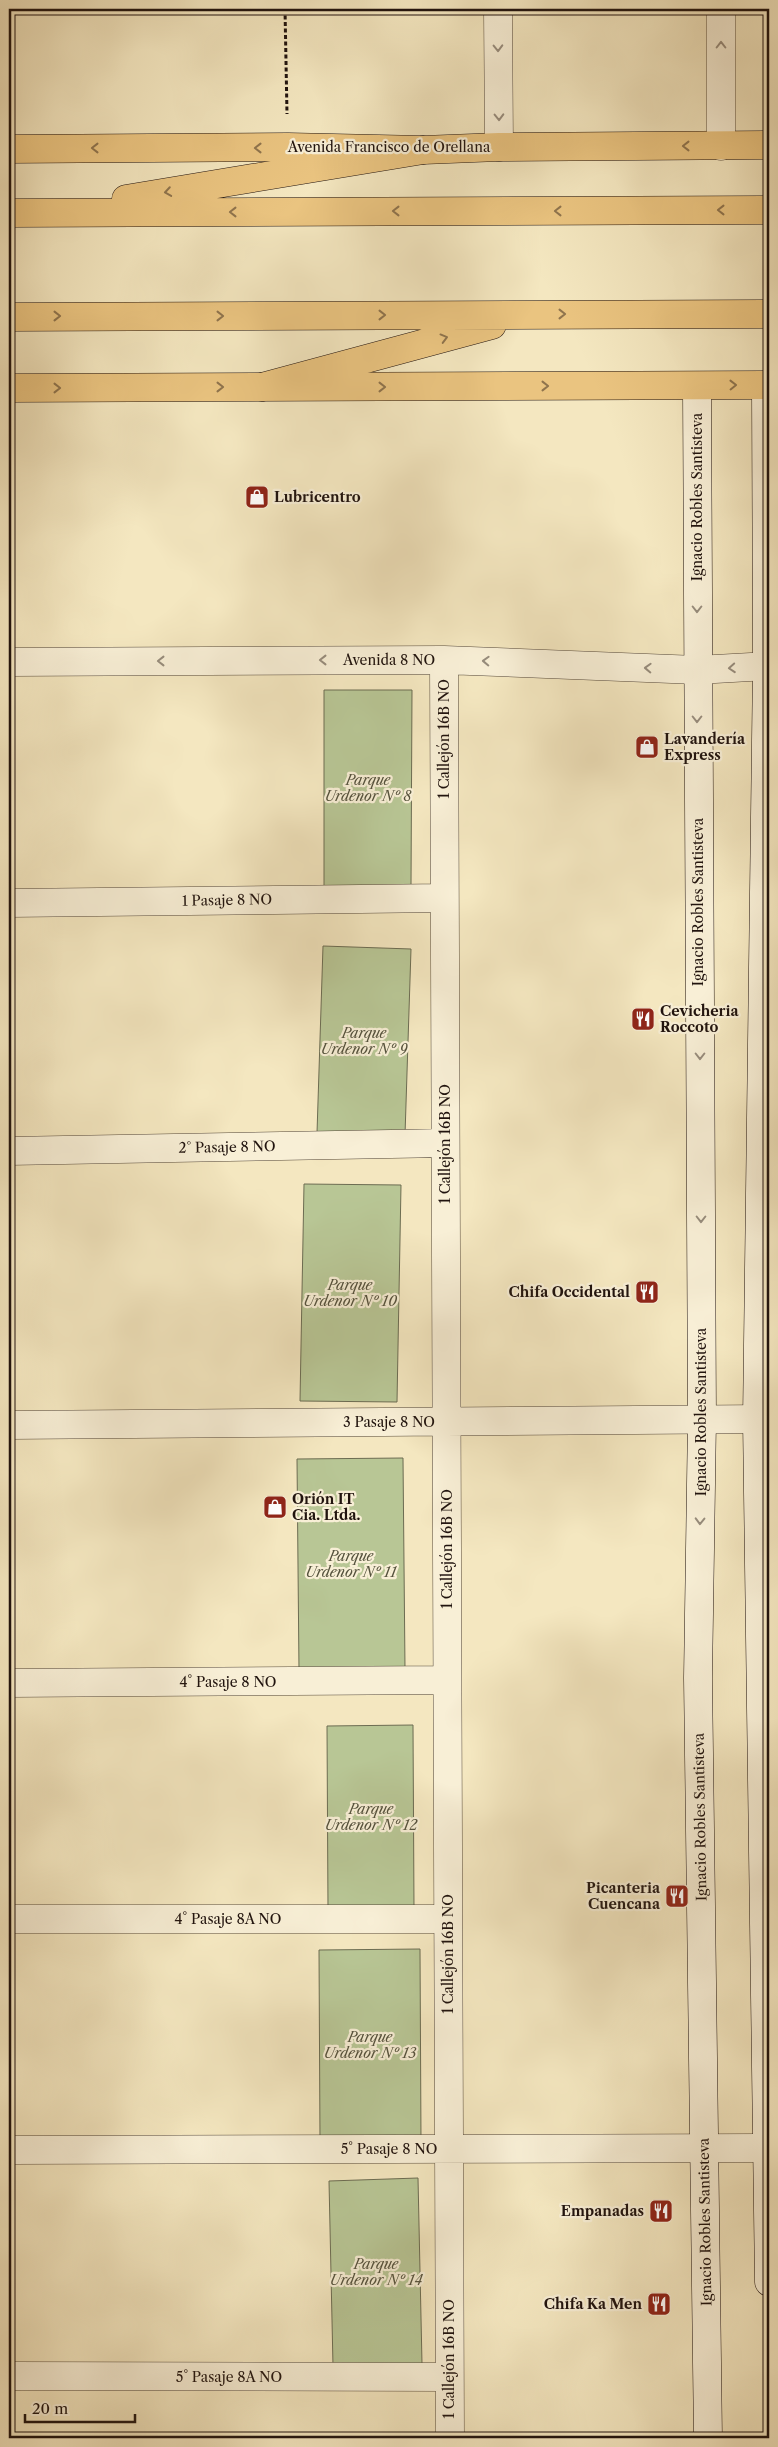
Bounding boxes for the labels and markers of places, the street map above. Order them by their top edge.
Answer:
shop icon: Lubricentro [244,484,270,510]
place label: Lubricentro [274,488,361,506]
place label: Lavandería Express [664,730,746,764]
shop icon: Lavandería Express [634,734,660,760]
place label: Cevicheria Roccoto [660,1002,739,1036]
restaurant icon: Cevicheria Roccoto [630,1006,656,1032]
restaurant icon: Chifa Occidental [634,1279,660,1305]
place label: Chifa Occidental [508,1283,630,1301]
place label: Orión IT Cia. Ltda. [292,1490,360,1524]
shop icon: Orión IT Cia. Ltda. [262,1494,288,1520]
place label: Picanteria Cuencana [586,1879,661,1913]
restaurant icon: Picanteria Cuencana [664,1883,690,1909]
restaurant icon: Empanadas [648,2198,674,2224]
place label: Empanadas [561,2202,644,2220]
restaurant icon: Chifa Ka Men [646,2291,672,2317]
place label: Chifa Ka Men [544,2295,642,2313]

